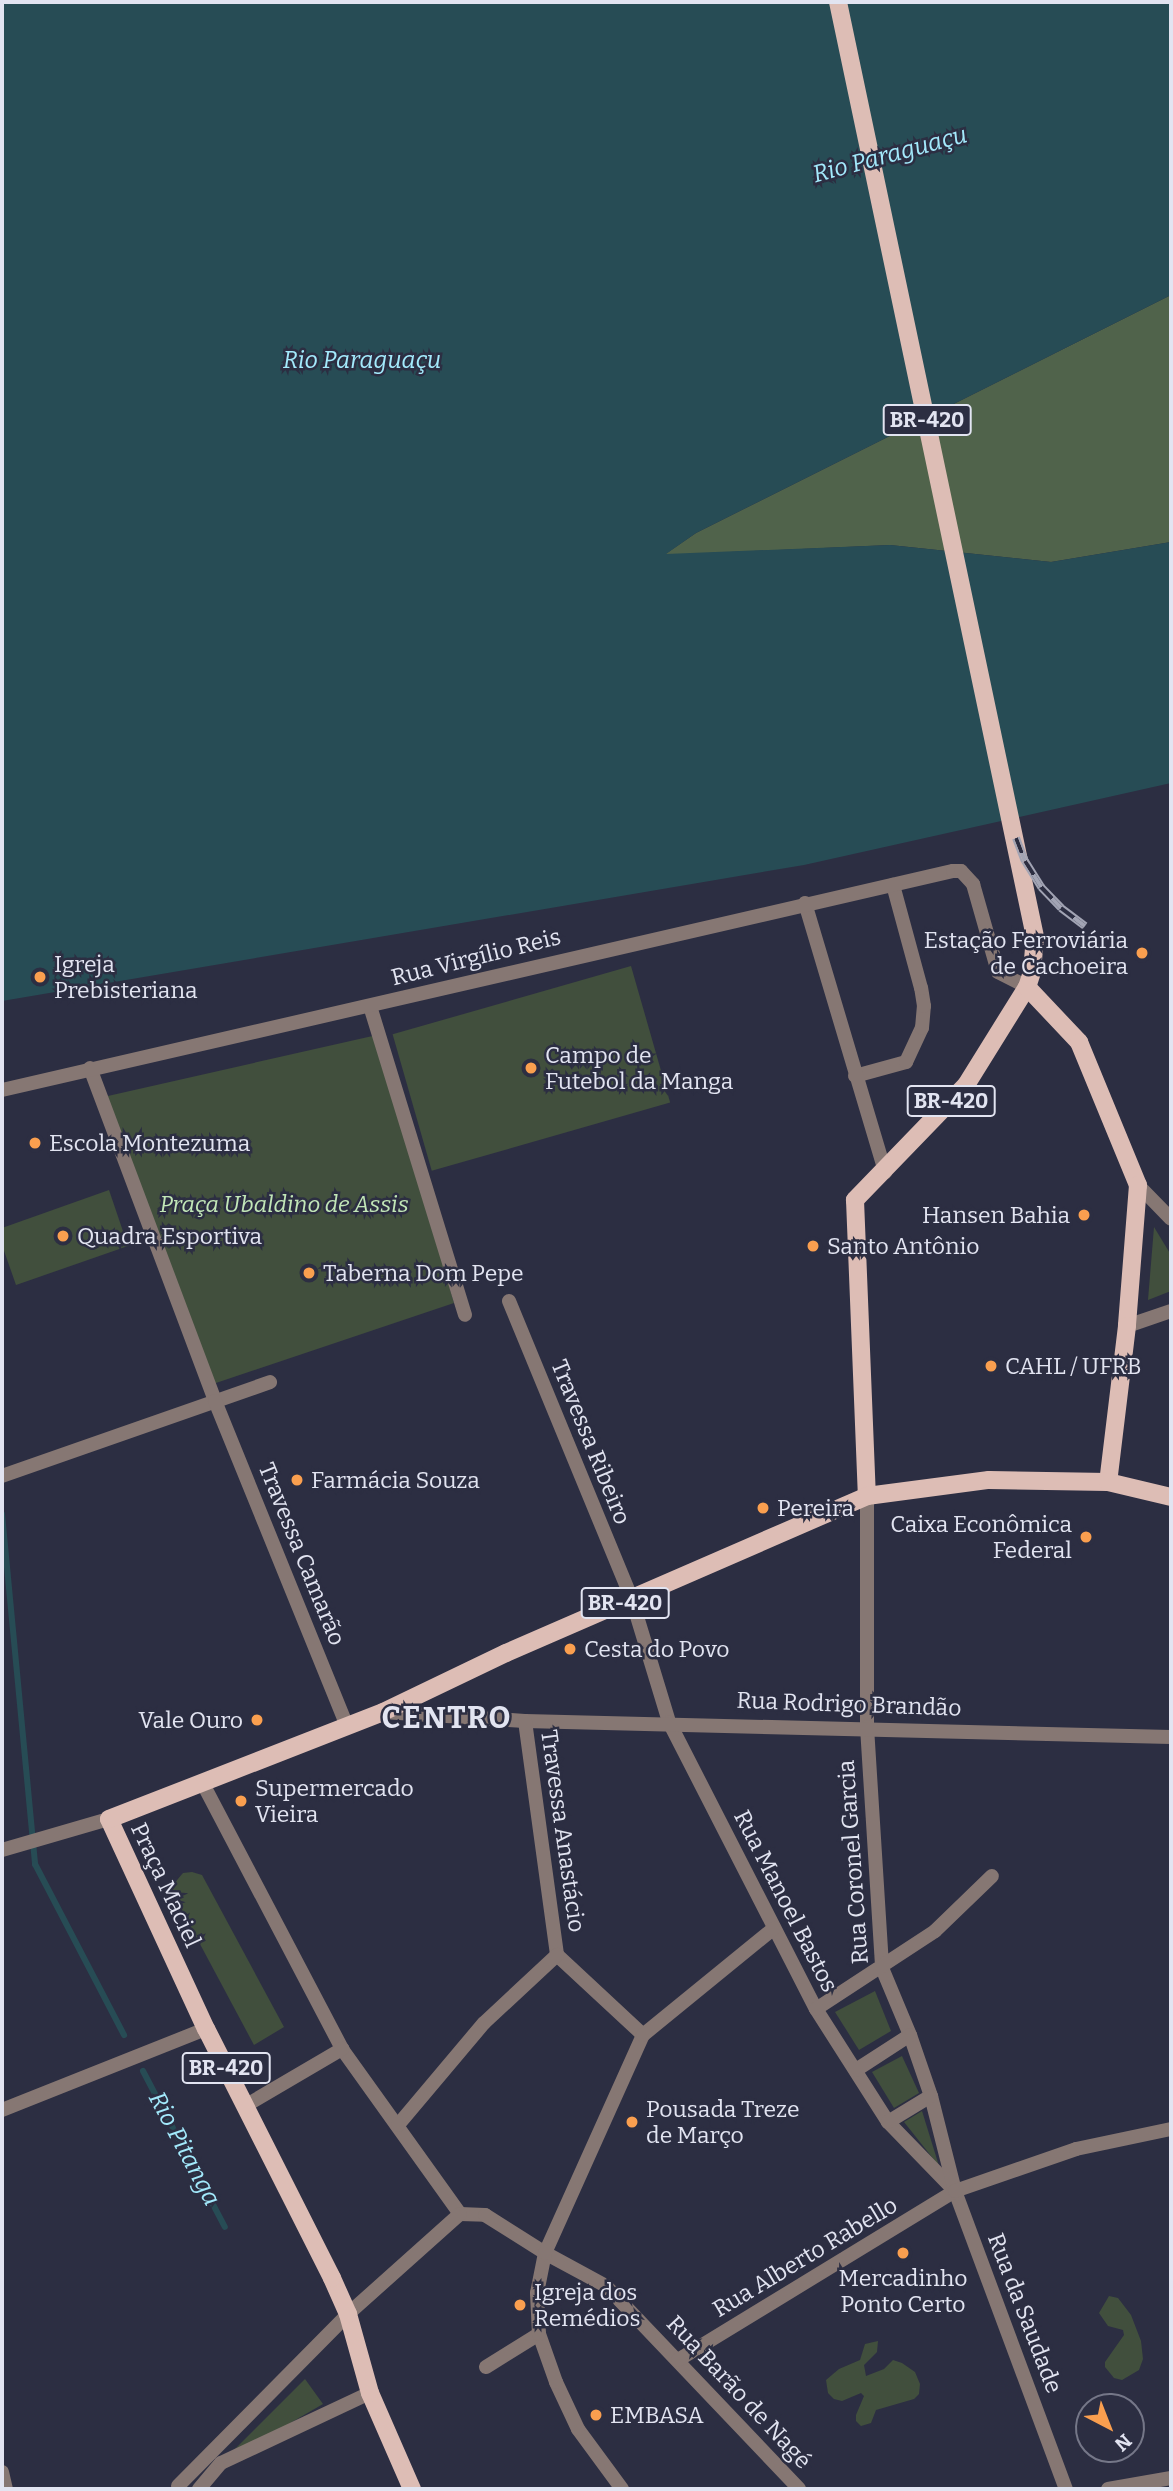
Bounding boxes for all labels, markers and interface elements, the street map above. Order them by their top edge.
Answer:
water label: Rio Paraguaçu [810,121,970,189]
water label: Rio Paraguaçu [283,347,441,375]
road number: BR-420 [881,402,972,438]
street label: Rua Virgílio Reis [388,923,564,991]
place label: Estação Ferroviária de Cachoeira [924,926,1128,980]
marker: Estação Ferroviária de Cachoeira [1134,945,1150,961]
place label: Igreja Prebisteriana [54,950,198,1004]
marker: Igreja Prebisteriana [32,969,48,985]
place label: Campo de Futebol da Manga [545,1041,733,1095]
marker: Campo de Futebol da Manga [523,1060,539,1076]
road number: BR-420 [906,1084,996,1118]
place label: Escola Montezuma [49,1129,250,1157]
marker: Escola Montezuma [27,1135,43,1151]
park label: Praça Ubaldino de Assis [159,1190,409,1218]
place label: Hansen Bahia [922,1201,1070,1229]
marker: Hansen Bahia [1076,1207,1092,1223]
place label: Quadra Esportiva [77,1222,262,1250]
marker: Quadra Esportiva [55,1228,71,1244]
place label: Santo Antônio [827,1232,980,1260]
marker: Santo Antônio [805,1238,821,1254]
place label: Taberna Dom Pepe [323,1259,524,1287]
marker: Taberna Dom Pepe [301,1265,317,1281]
place label: CAHL / UFRB [1005,1352,1142,1380]
street label: Travessa Ribeiro [545,1356,637,1528]
marker: CAHL / UFRB [983,1358,999,1374]
street label: Travessa Camarão [253,1459,351,1649]
place label: Farmácia Souza [311,1466,480,1494]
marker: Farmácia Souza [289,1472,305,1488]
place label: Pereira [777,1494,854,1522]
marker: Pereira [755,1500,771,1516]
place label: Caixa Econômica Federal [890,1510,1072,1564]
marker: Caixa Econômica Federal [1078,1529,1094,1545]
road number: BR-420 [580,1586,670,1620]
place label: Cesta do Povo [584,1635,730,1663]
marker: Cesta do Povo [562,1641,578,1657]
street label: Rua Rodrigo Brandão [736,1686,962,1722]
district label: CENTRO [382,1700,512,1736]
place label: Vale Ouro [139,1706,243,1734]
marker: Vale Ouro [249,1712,265,1728]
street label: Travessa Anastácio [535,1728,591,1934]
street label: Rua Coronel Garcia [832,1759,874,1965]
place label: Supermercado Vieira [255,1774,414,1828]
marker: Supermercado Vieira [233,1793,249,1809]
street label: Rua Manoel Bastos [728,1805,844,1997]
street label: Praça Maciel [125,1818,207,1952]
road number: BR-420 [180,2050,272,2086]
water label: Rio Pitanga [142,2087,226,2211]
place label: Pousada Treze de Março [646,2095,800,2149]
marker: Pousada Treze de Março [624,2114,640,2130]
street label: Rua Alberto Rabello [708,2191,902,2323]
street label: Rua da Saudade [982,2229,1068,2397]
marker: Mercadinho Ponto Certo [895,2245,911,2261]
place label: Mercadinho Ponto Certo [839,2264,967,2318]
place label: Igreja dos Remédios [534,2278,640,2332]
marker: Igreja dos Remédios [512,2297,528,2313]
street label: Rua Barão de Nagé [661,2310,817,2474]
north arrow [1075,2393,1145,2463]
place label: EMBASA [610,2401,704,2429]
marker: EMBASA [588,2407,604,2423]
text: N [1110,2429,1136,2456]

